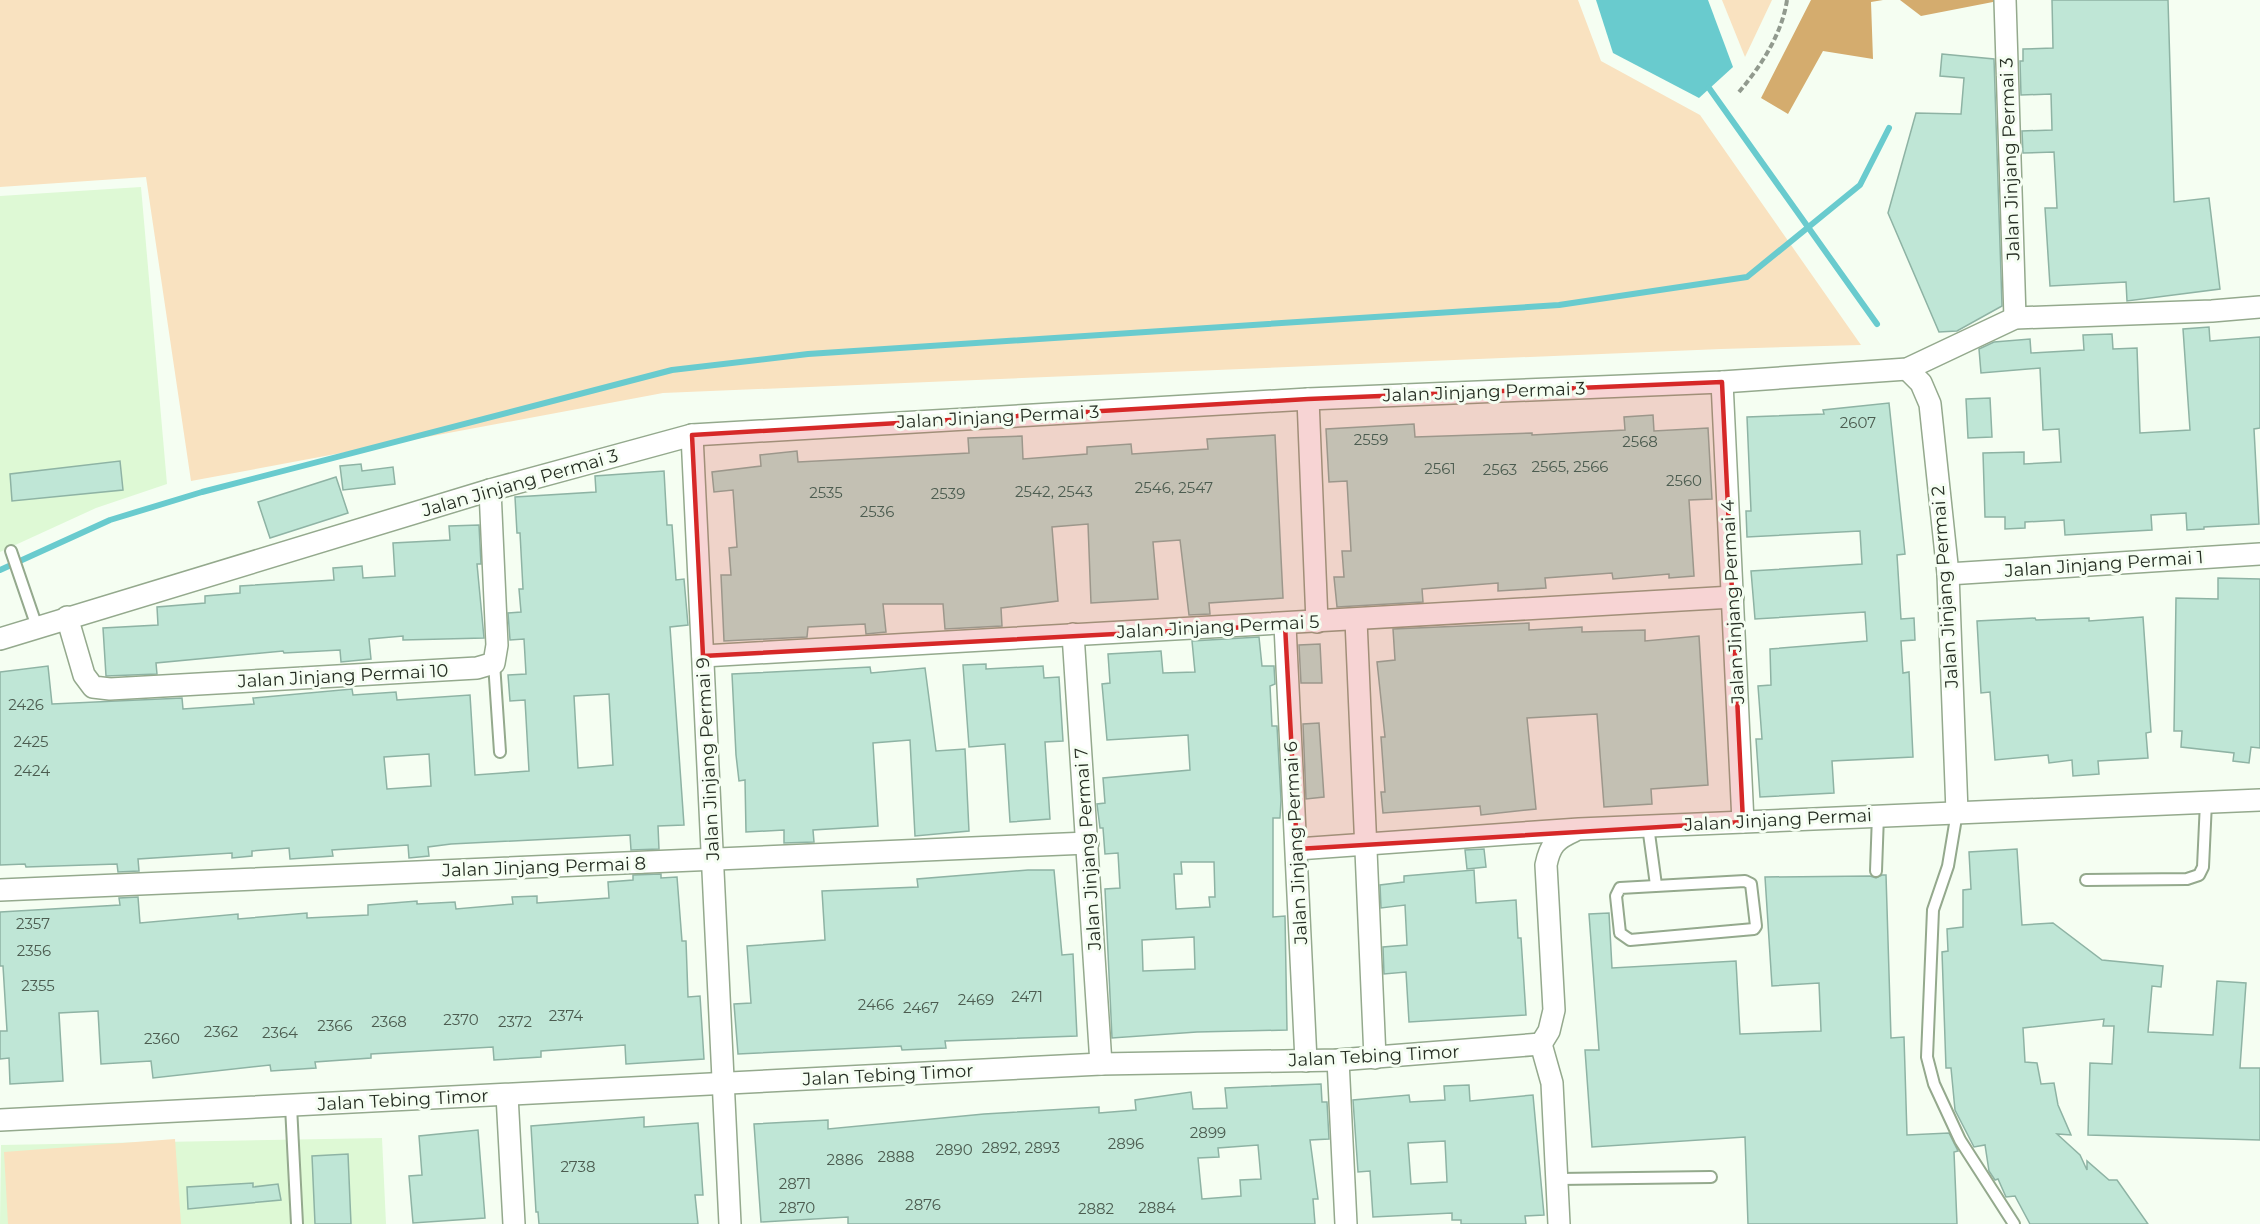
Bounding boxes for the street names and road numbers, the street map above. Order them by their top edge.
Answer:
street label: Jalan Jinjang Permai 3 [1995,57,2025,262]
street label: Jalan Jinjang Permai 3 [1381,377,1586,407]
street label: Jalan Jinjang Permai 3 [895,401,1100,433]
street label: Jalan Jinjang Permai 3 [419,444,621,522]
street label: Jalan Jinjang Permai 2 [1927,485,1963,690]
street label: Jalan Jinjang Permai 4 [1717,499,1749,706]
street label: Jalan Jinjang Permai 1 [2003,546,2204,582]
street label: Jalan Jinjang Permai 5 [1115,611,1320,643]
street label: Jalan Jinjang Permai 9 [692,657,724,862]
street label: Jalan Jinjang Permai 10 [236,659,449,693]
street label: Jalan Jinjang Permai 6 [1280,741,1312,946]
street label: Jalan Jinjang Permai 7 [1070,747,1106,952]
street label: Jalan Jinjang Permai [1683,804,1872,836]
street label: Jalan Jinjang Permai 8 [441,852,646,882]
street label: Jalan Tebing Timor [1287,1041,1460,1072]
street label: Jalan Tebing Timor [801,1060,974,1091]
street label: Jalan Tebing Timor [316,1085,489,1116]

